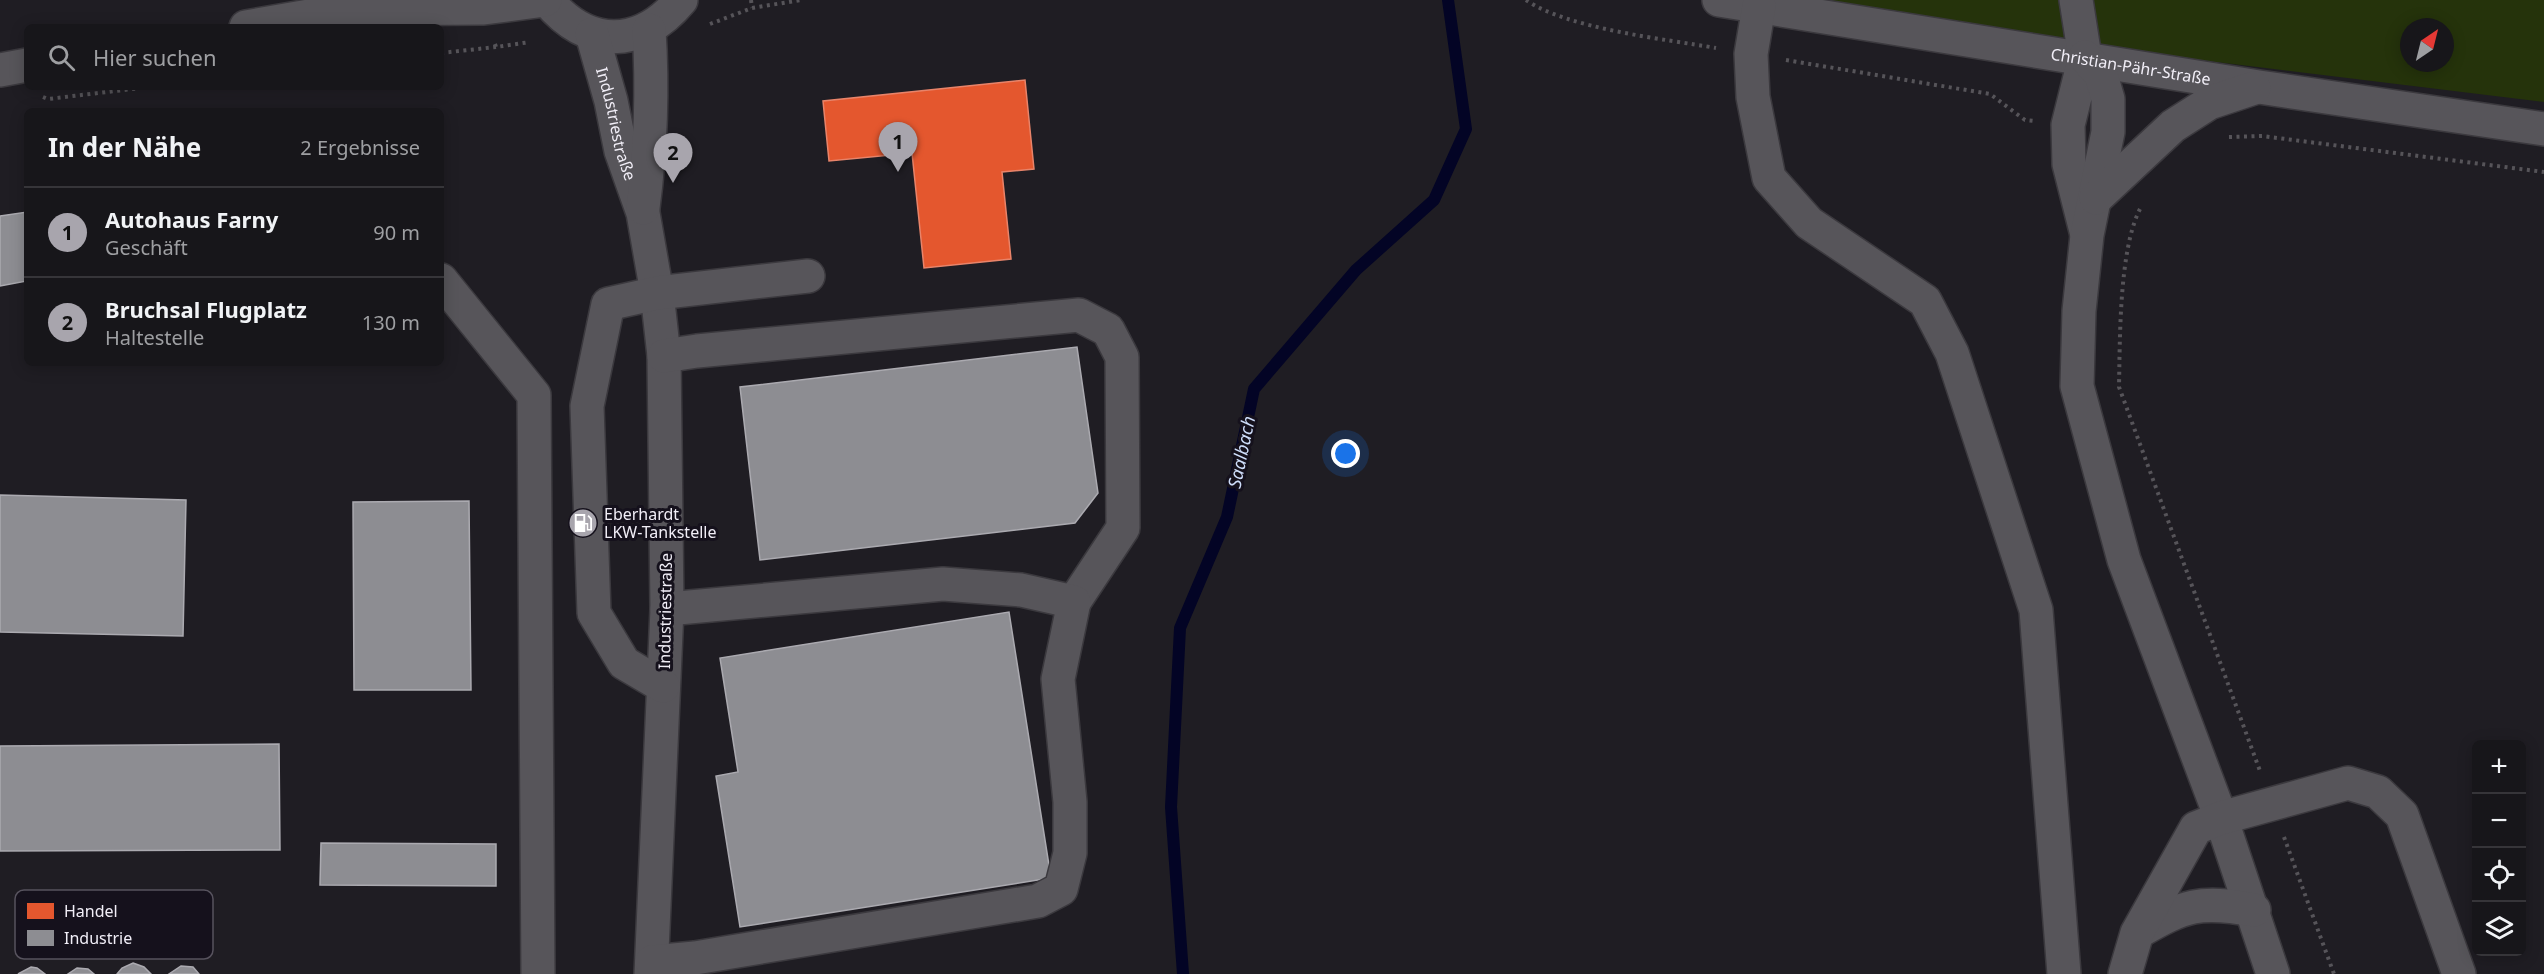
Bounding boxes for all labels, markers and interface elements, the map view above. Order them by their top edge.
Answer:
north arrow [2400,18,2454,72]
search box [24,24,444,90]
icon: search [45,41,78,74]
text: Hier suchen [93,42,217,72]
street label: Christian-Pähr-Straße [2049,43,2212,90]
street label: Industriestraße [591,65,642,183]
pin: 1 [878,122,918,172]
text: In der Nähe [48,129,201,165]
text: 2 Ergebnisse [300,134,420,161]
pin: 2 [654,134,692,183]
text: Autohaus Farny [105,204,278,234]
text: 1 [62,219,73,246]
text: 90 m [373,219,420,246]
text: Geschäft [105,234,188,261]
text: Bruchsal Flugplatz [105,294,307,324]
text: 2 [62,309,73,336]
text: 130 m [362,309,420,336]
text: Haltestelle [105,324,204,351]
water label: Saalbach [1222,414,1260,490]
your location [1331,439,1360,468]
place label: Eberhardt LKW-Tankstelle [604,503,716,543]
fuel station icon: Eberhardt LKW-Tankstelle [567,507,599,539]
street label: Industriestraße [653,553,677,669]
map controls [2472,740,2526,956]
button: + [2472,740,2526,794]
button: − [2472,794,2526,848]
button: locate [2472,848,2526,902]
legend [15,890,213,959]
text: Handel [64,900,118,922]
button: layers [2472,902,2526,956]
text: Industrie [64,927,132,949]

